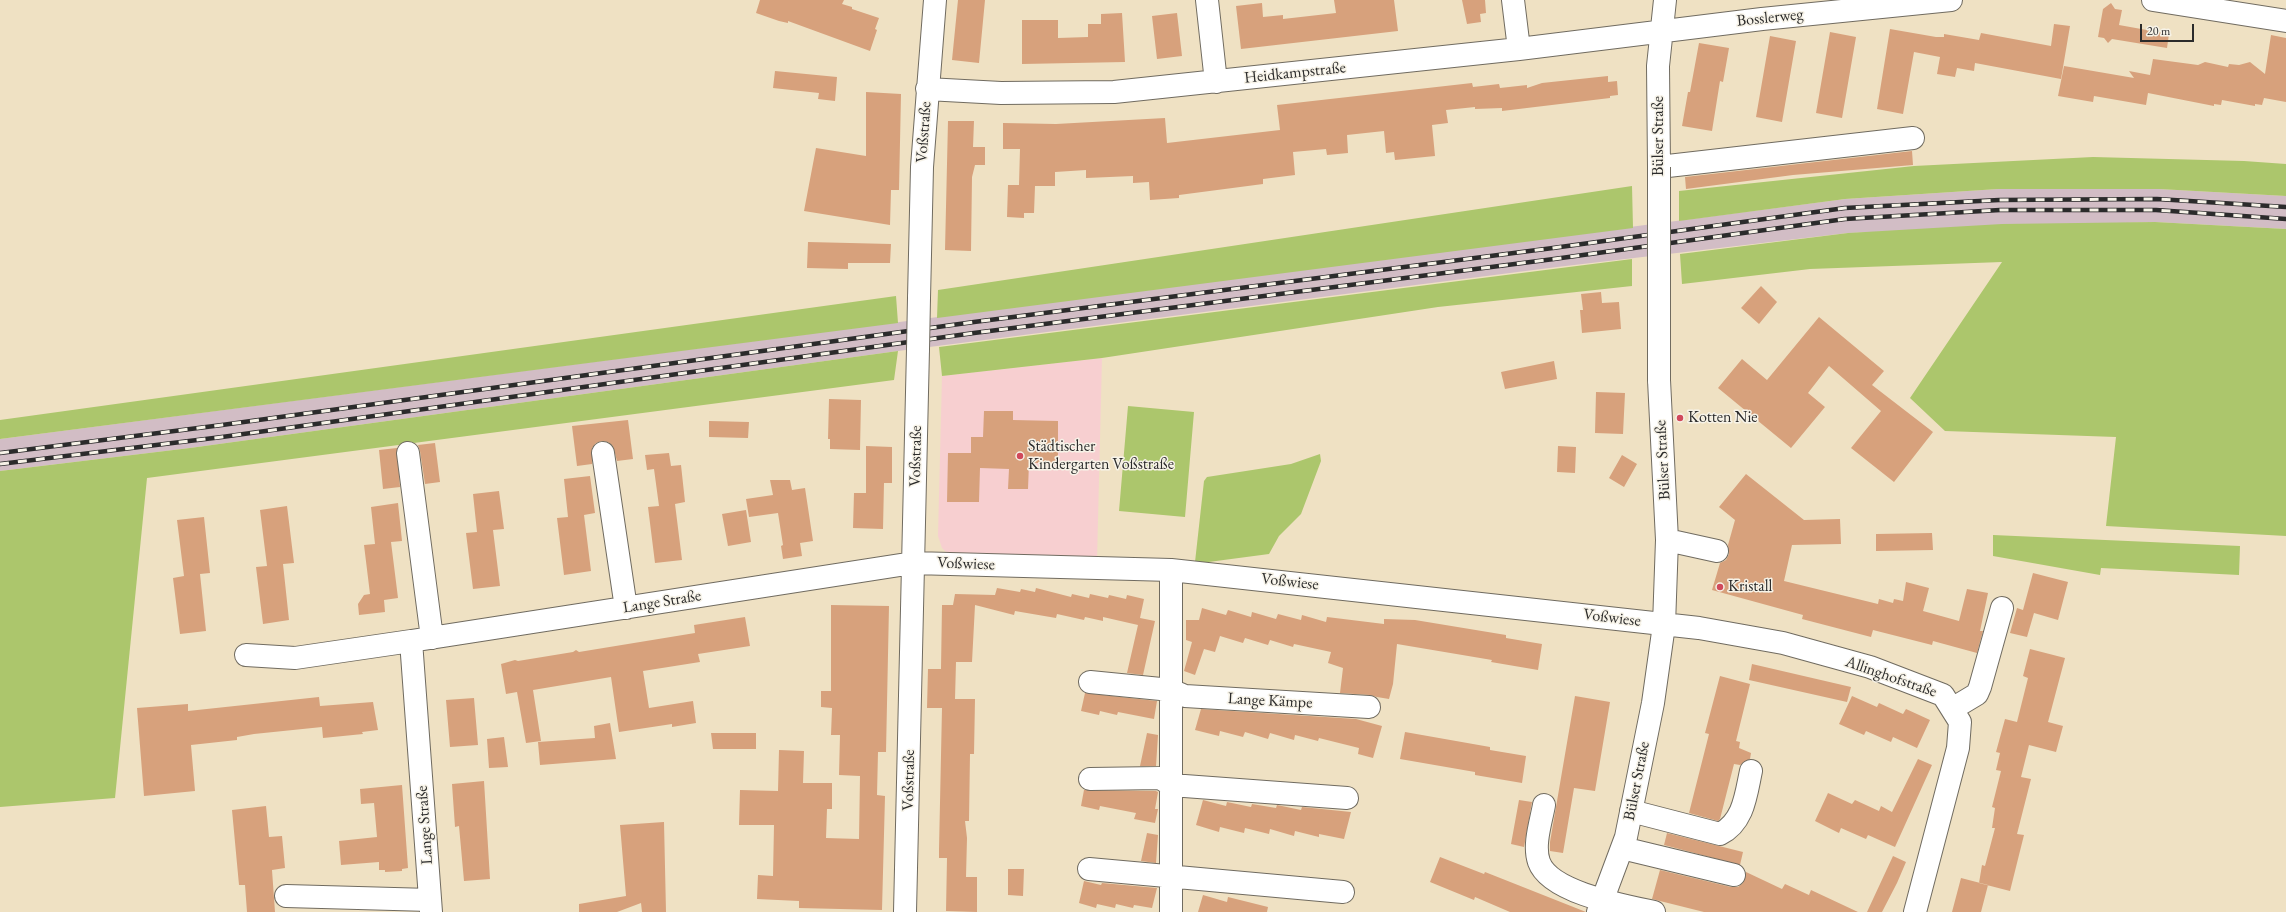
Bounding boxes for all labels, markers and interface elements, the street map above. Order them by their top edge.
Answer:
street label: Bosslerweg [1736,5,1804,31]
scale bar [2142,16,2196,42]
text: 20 m [2147,23,2170,39]
street label: Heidkampstraße [1243,58,1347,88]
street label: Bülser Straße [1649,96,1669,176]
street label: Voßstraße [912,101,936,163]
place label: Kotten Nie [1688,408,1758,428]
marker: Kotten Nie [1675,413,1685,423]
street label: Bülser Straße [1651,419,1675,501]
street label: Voßstraße [906,425,926,487]
place label: Städtischer Kindergarten Voßstraße [1028,437,1174,475]
marker: Städtischer Kindergarten Voßstraße [1015,451,1025,461]
street label: Voßwiese [937,553,995,575]
street label: Voßwiese [1260,569,1320,595]
place label: Kristall [1728,577,1772,597]
marker: Kristall [1715,582,1725,592]
street label: Lange Straße [621,586,703,618]
street label: Voßwiese [1582,605,1642,631]
street label: Allinghofstraße [1843,652,1939,702]
street label: Lange Kämpe [1227,689,1313,713]
street label: Bülser Straße [1620,740,1654,822]
street label: Voßstraße [899,749,919,811]
street label: Lange Straße [413,785,437,865]

